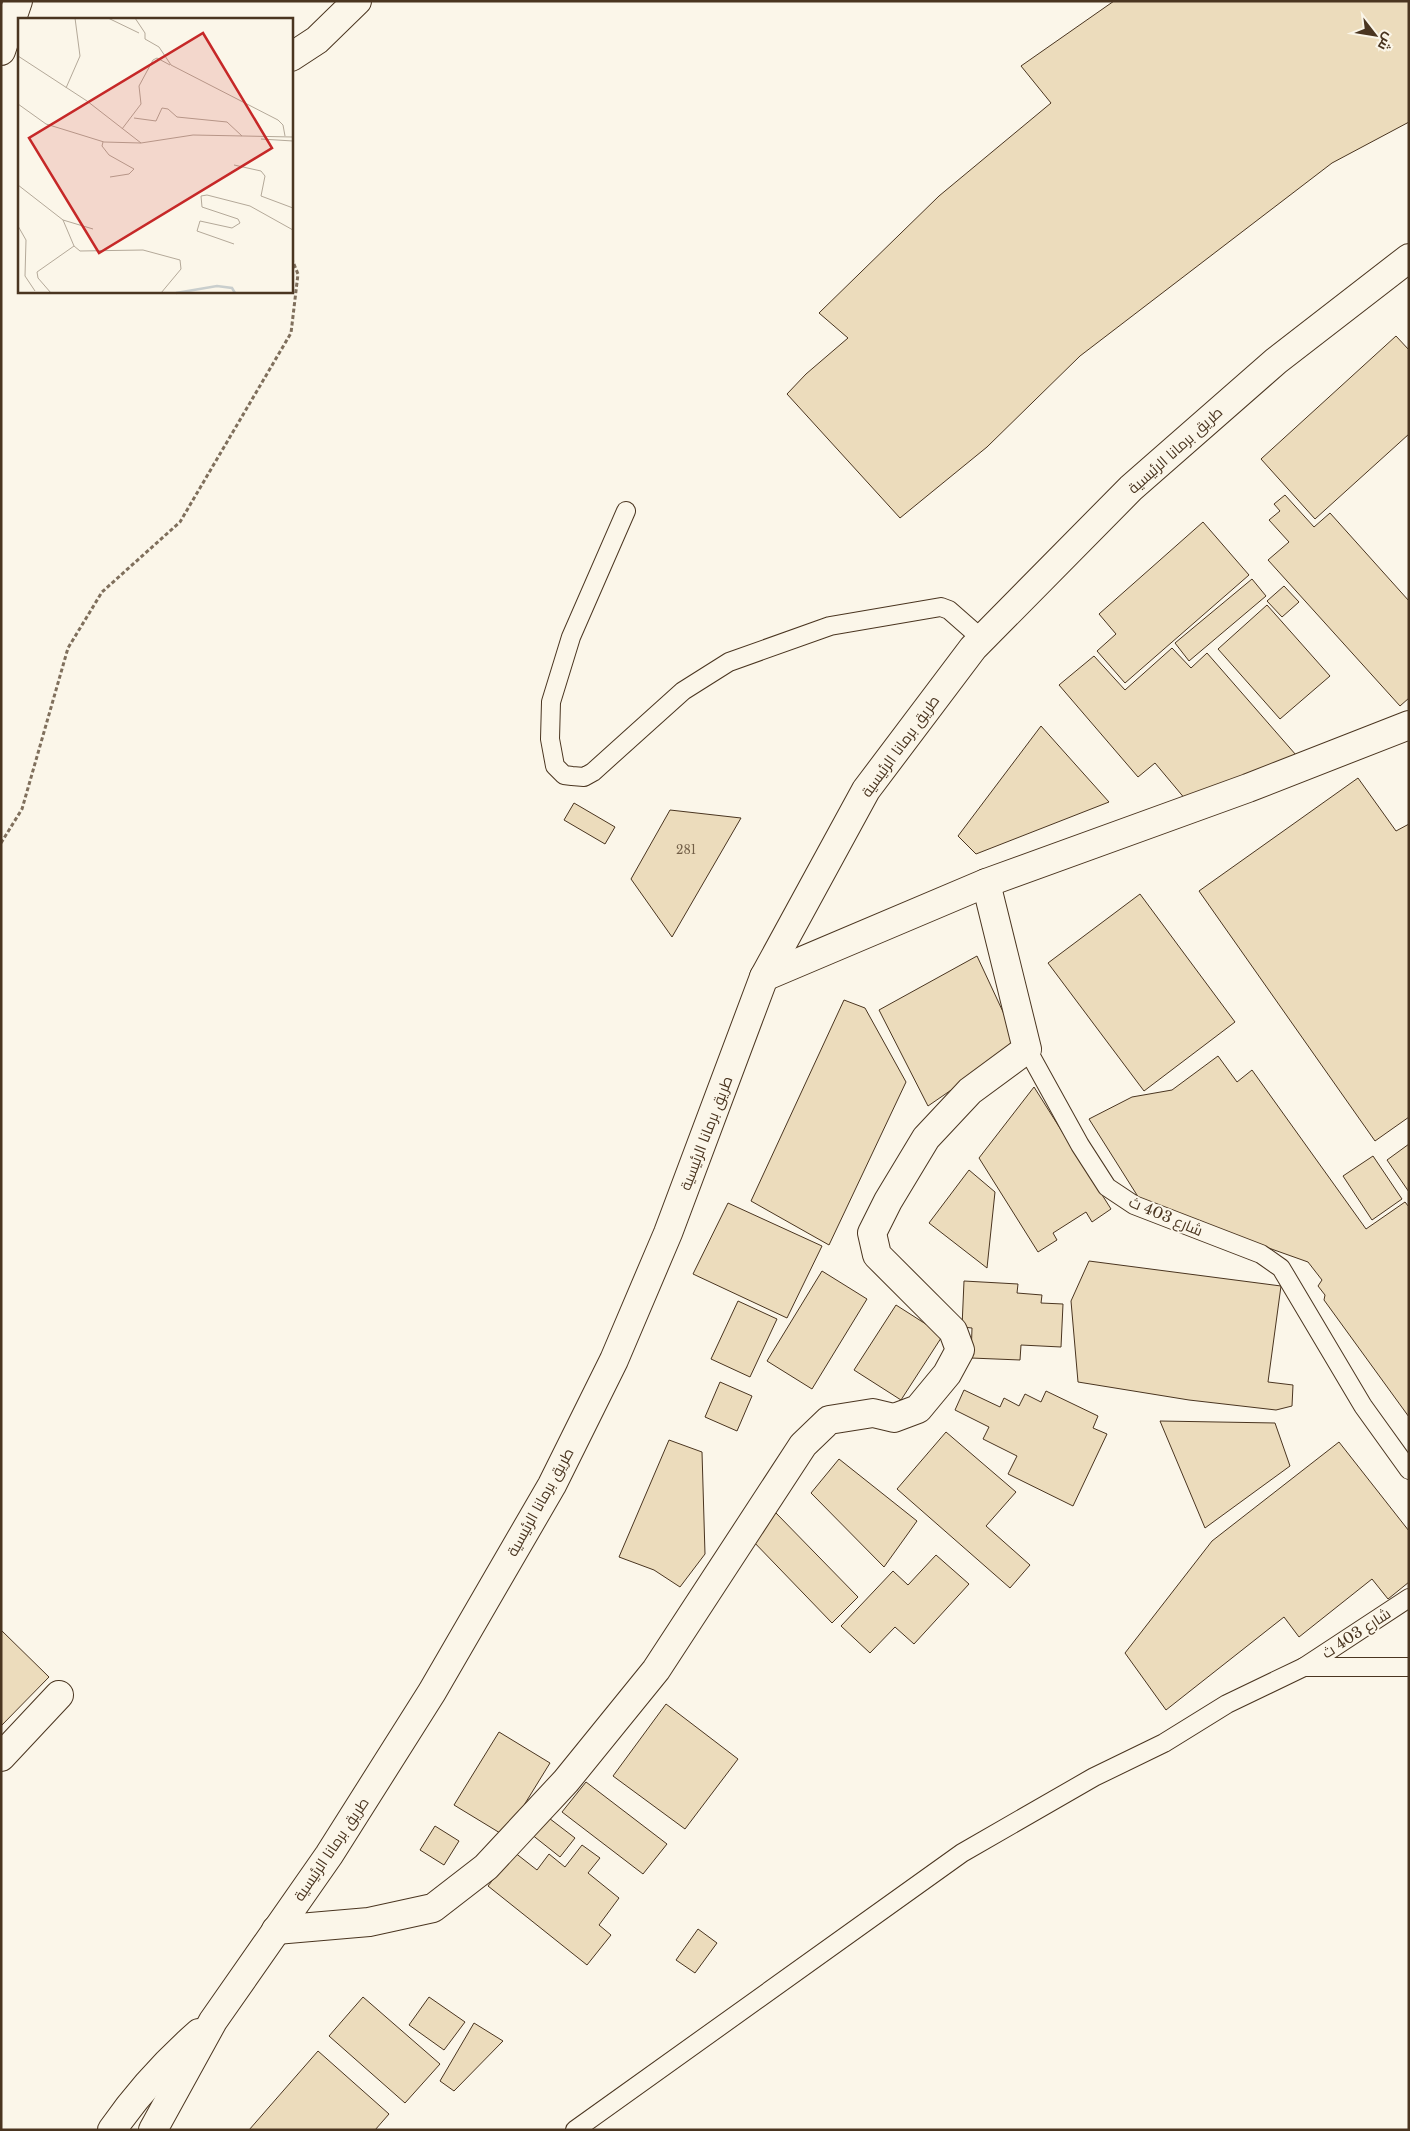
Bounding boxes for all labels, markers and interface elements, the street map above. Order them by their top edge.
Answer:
north arrow [1350,10,1400,60]
inset map [18,18,292,292]
text: ش [1374,29,1398,54]
street label: طريق برمانا الرئيسية [1124,402,1227,498]
street label: طريق برمانا الرئيسية [857,691,944,801]
house number: 281 [676,842,696,857]
street label: طريق برمانا الرئيسية [675,1073,737,1193]
street label: شارع 403 ث [1125,1192,1206,1242]
street label: طريق برمانا الرئيسية [502,1445,578,1560]
street label: شارع 403 ث [1318,1604,1395,1664]
street label: طريق برمانا الرئيسية [289,1794,374,1905]

